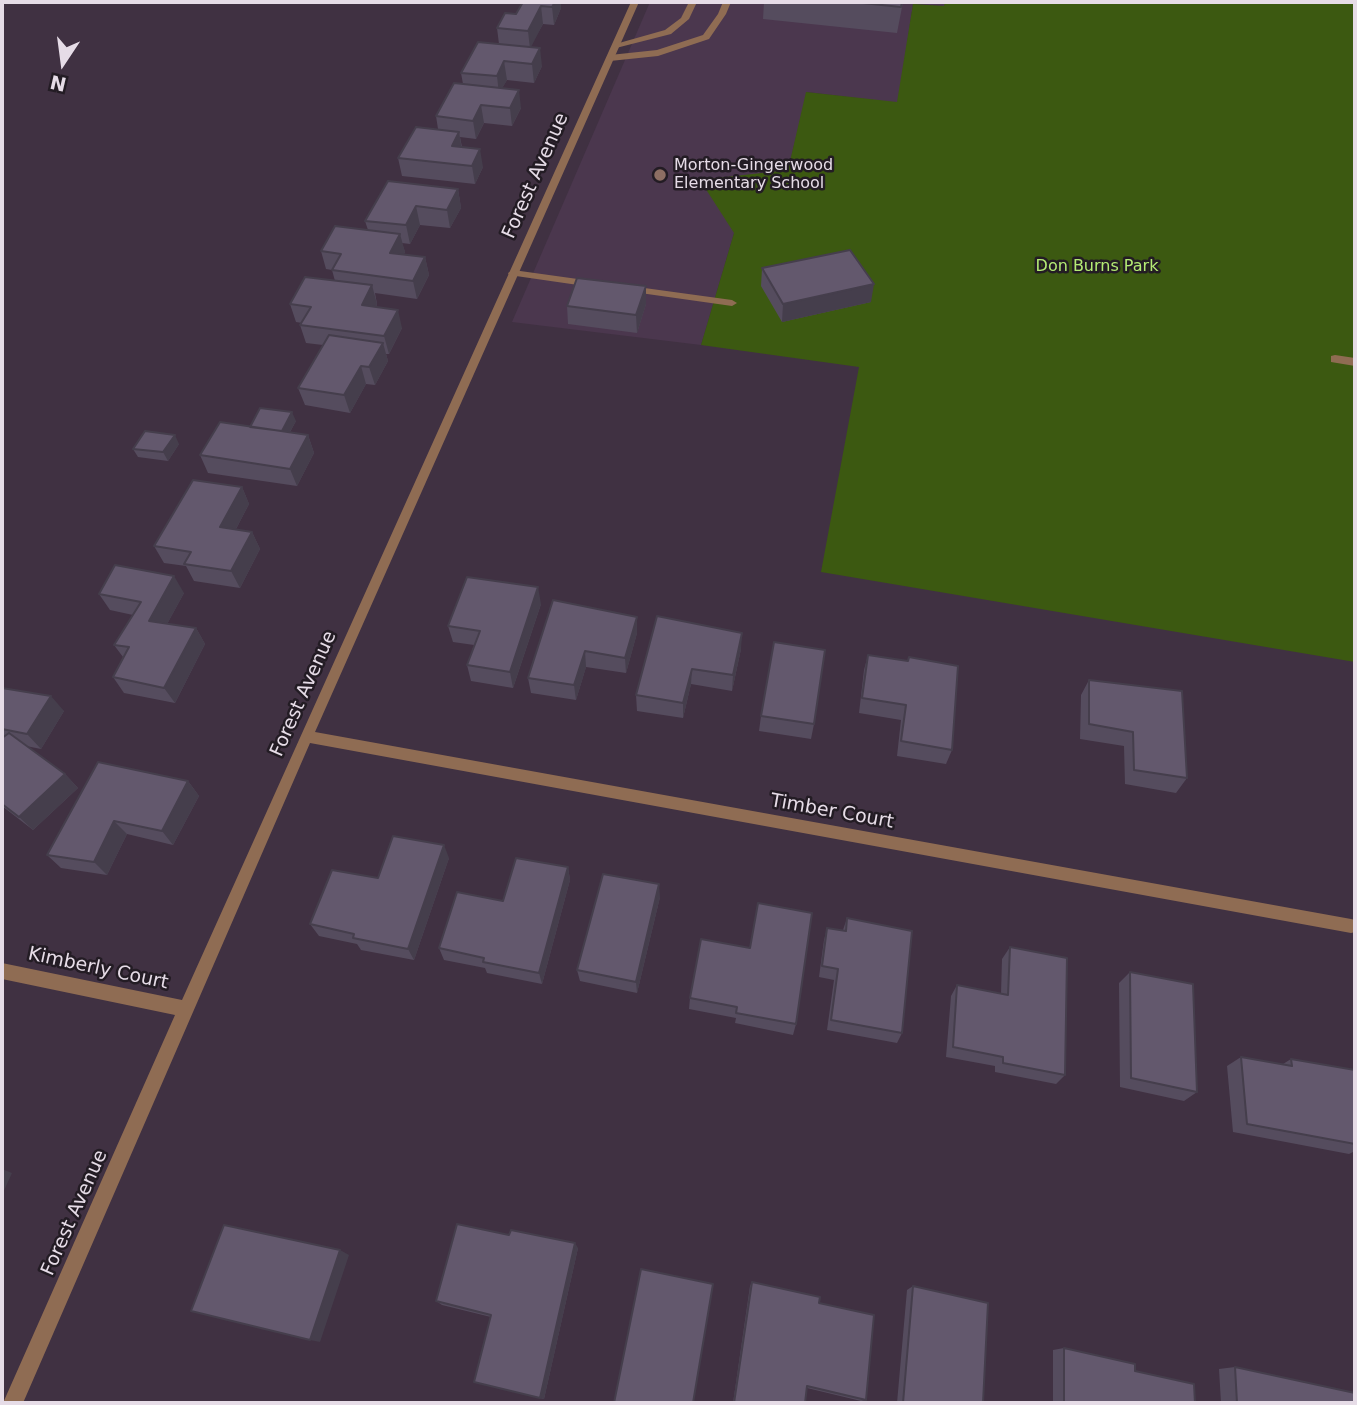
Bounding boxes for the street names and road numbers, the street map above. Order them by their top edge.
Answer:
street label: Forest Avenue [498,110,574,242]
street label: Forest Avenue [266,628,342,760]
street label: Timber Court [769,790,895,834]
street label: Kimberly Court [26,943,170,995]
street label: Forest Avenue [37,1147,113,1279]

